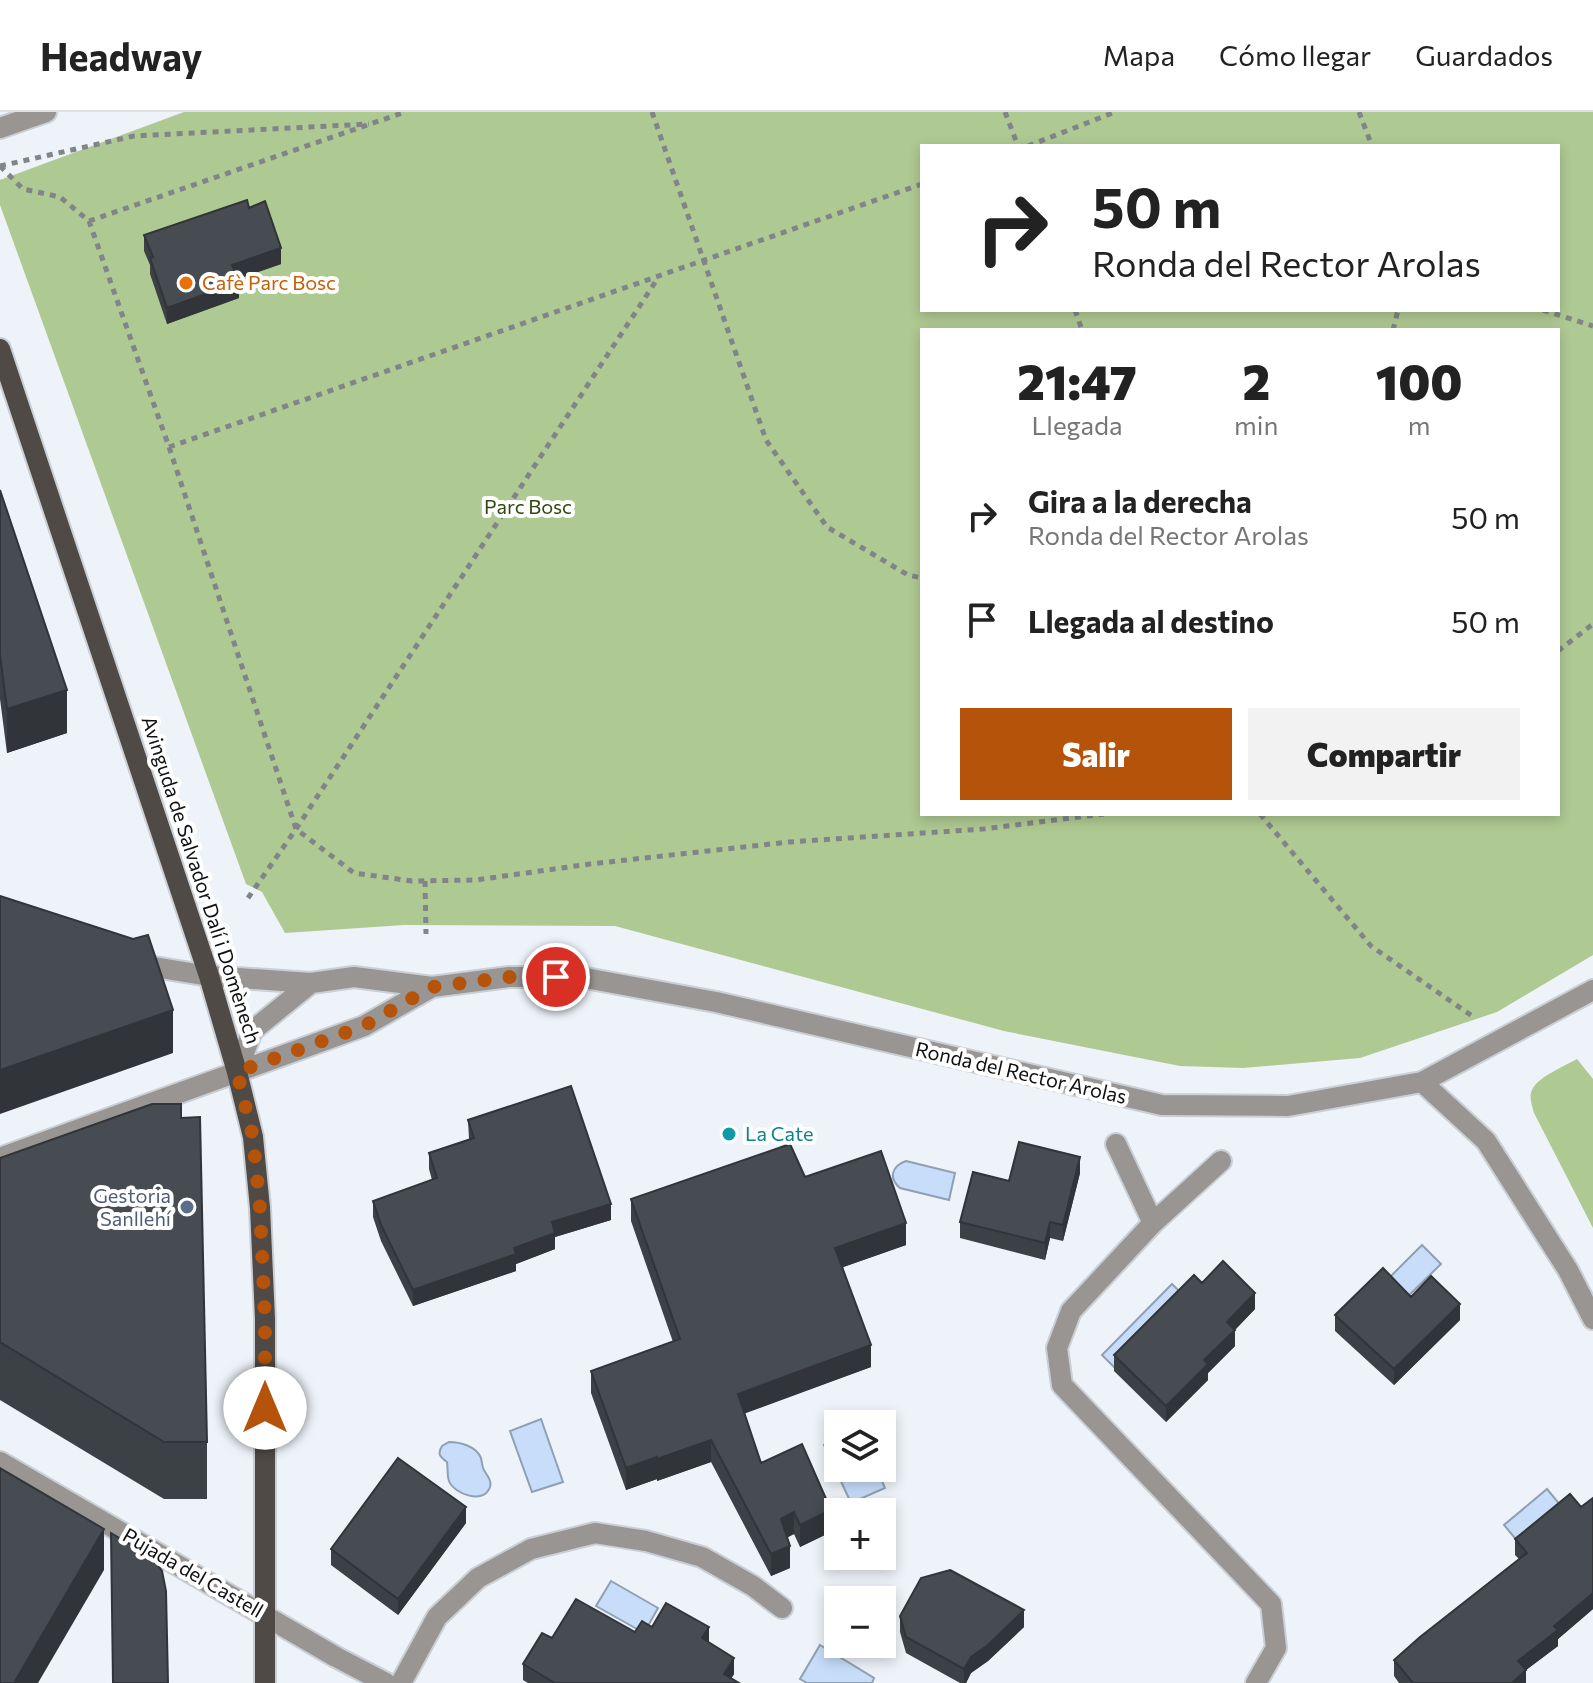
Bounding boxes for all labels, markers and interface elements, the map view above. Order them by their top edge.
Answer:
text: Headway [40,32,202,79]
text: Mapa [1103,38,1175,72]
text: Cómo llegar [1219,38,1371,72]
text: Guardados [1415,38,1553,72]
text: 50 m [1092,171,1221,240]
icon: right [960,176,1064,280]
text: Ronda del Rector Arolas [1092,240,1481,284]
place label: Cafè Parc Bosc [202,270,336,294]
marker: Cafè Parc Bosc [177,274,195,292]
text: 21:47 [1017,351,1137,410]
text: 2 [1242,351,1270,410]
text: 100 [1376,351,1463,410]
text: Llegada [1031,409,1123,440]
text: min [1234,409,1278,440]
text: m [1408,409,1431,440]
text: Gira a la derecha [1028,482,1252,519]
park label: Parc Bosc [484,494,572,518]
icon: right [960,494,1004,538]
text: 50 m [1451,498,1520,535]
text: Ronda del Rector Arolas [1028,519,1309,550]
icon: arrive [960,598,1004,642]
text: Llegada al destino [1028,602,1274,639]
text: 50 m [1451,602,1520,639]
button: Salir [960,708,1232,800]
button: Compartir [1248,708,1520,800]
street label: Avinguda de Salvador Dalí i Domènech [138,713,266,1047]
pin [522,943,590,1011]
icon: arrive [534,955,578,999]
street label: Ronda del Rector Arolas [913,1036,1129,1108]
place label: La Cate [745,1121,814,1145]
marker: La Cate [720,1125,738,1143]
place label: Gestoria Sanllehí [93,1183,172,1230]
marker: Gestoria Sanllehí [178,1198,196,1216]
position arrow [223,1366,307,1450]
map controls [824,1410,896,1658]
button: layers [824,1410,896,1482]
button: + [824,1498,896,1570]
street label: Pujada del Castell [119,1522,268,1622]
button: − [824,1586,896,1658]

